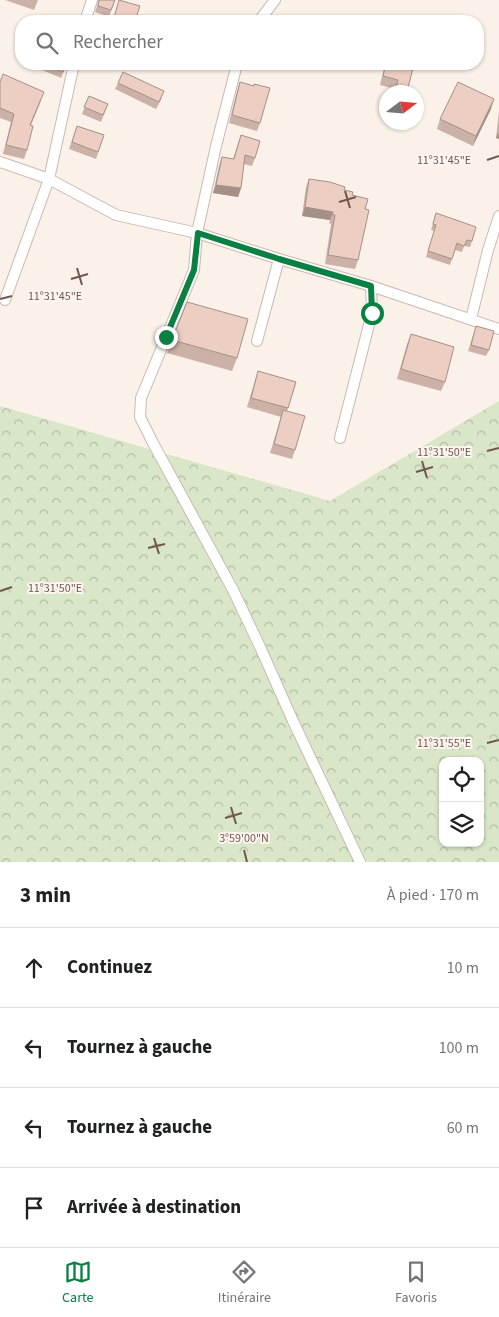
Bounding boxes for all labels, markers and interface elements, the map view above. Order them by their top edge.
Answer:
search box [15,15,484,70]
icon: search [33,29,61,57]
text: Rechercher [73,29,163,56]
north arrow [379,85,424,130]
text: 11°31'45"E [417,152,471,169]
text: 11°31'45"E [28,288,82,305]
route start [361,302,384,325]
route end [155,326,178,349]
text: 11°31'50"E [417,444,471,461]
text: 11°31'50"E [28,580,82,597]
text: 11°31'55"E [417,735,471,752]
map controls [439,757,484,847]
button: locate [439,757,484,802]
button: layers [439,802,484,847]
text: 3°59'00"N [219,830,269,847]
text: 3 min [20,880,71,910]
text: À pied · 170 m [387,884,479,906]
icon: ahead [20,954,48,982]
text: Continuez [67,954,152,981]
text: 10 m [447,957,479,979]
icon: left [20,1034,48,1062]
text: Tournez à gauche [67,1034,212,1061]
text: 100 m [439,1037,479,1059]
icon: left [20,1114,48,1142]
text: Tournez à gauche [67,1114,212,1141]
text: 60 m [447,1117,479,1139]
icon: arrive [20,1194,48,1222]
text: Arrivée à destination [67,1194,241,1221]
tab: Carte [62,1258,94,1308]
tab: Itinéraire [218,1258,271,1308]
tab: Favoris [395,1258,437,1308]

